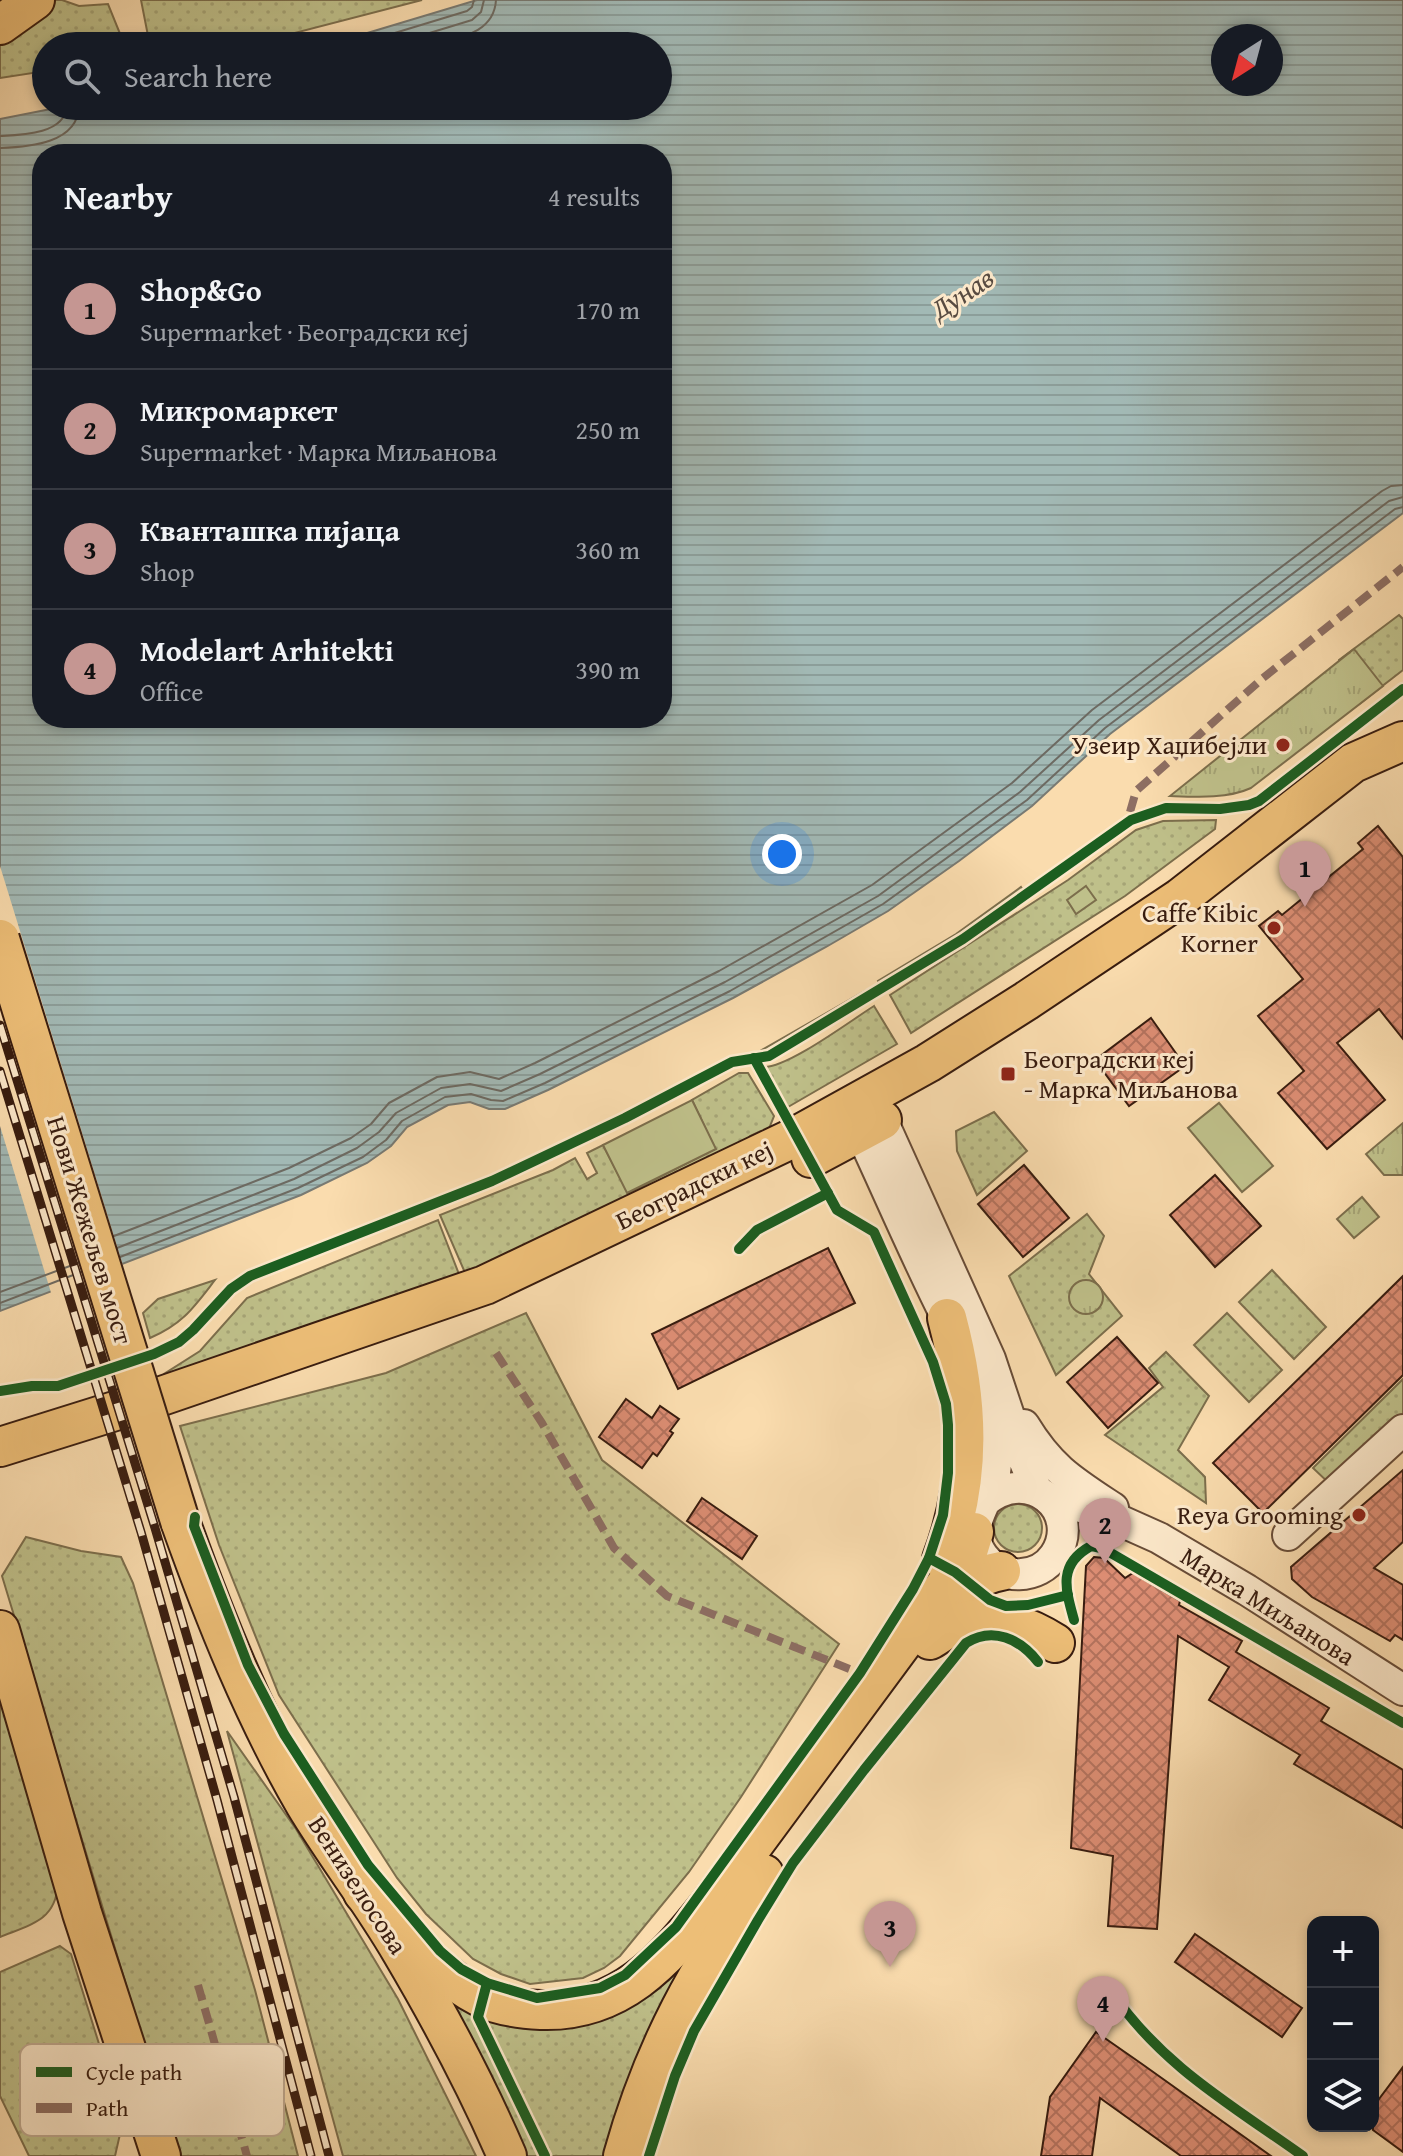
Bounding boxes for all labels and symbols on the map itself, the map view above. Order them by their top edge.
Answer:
north arrow [1211,24,1283,96]
water label: Дунав [920,257,1002,329]
place label: Узеир Хаџибејли [1072,725,1267,764]
marker: Узеир Хаџибејли [1274,736,1292,754]
your location [762,834,802,874]
pin: 1 [1279,841,1331,907]
place label: Caffe Kibic Korner [1142,893,1258,962]
marker: Caffe Kibic Korner [1265,919,1283,937]
place label: Београдски кеј - Марка Миљанова [1024,1039,1239,1108]
marker: Београдски кеј - Марка Миљанова [999,1065,1017,1083]
street label: Нови Жежељев мост [37,1111,144,1349]
street label: Београдски кеј [608,1130,779,1240]
place label: Reya Grooming [1177,1495,1343,1534]
pin: 2 [1079,1498,1131,1564]
marker: Reya Grooming [1350,1506,1368,1524]
street label: Марка Миљанова [1173,1536,1364,1675]
street label: Венизелосова [299,1808,418,1962]
pin: 3 [864,1901,916,1967]
pin: 4 [1077,1976,1129,2042]
legend [20,2044,284,2136]
text: Cycle path [86,2056,183,2088]
text: Path [86,2092,129,2124]

